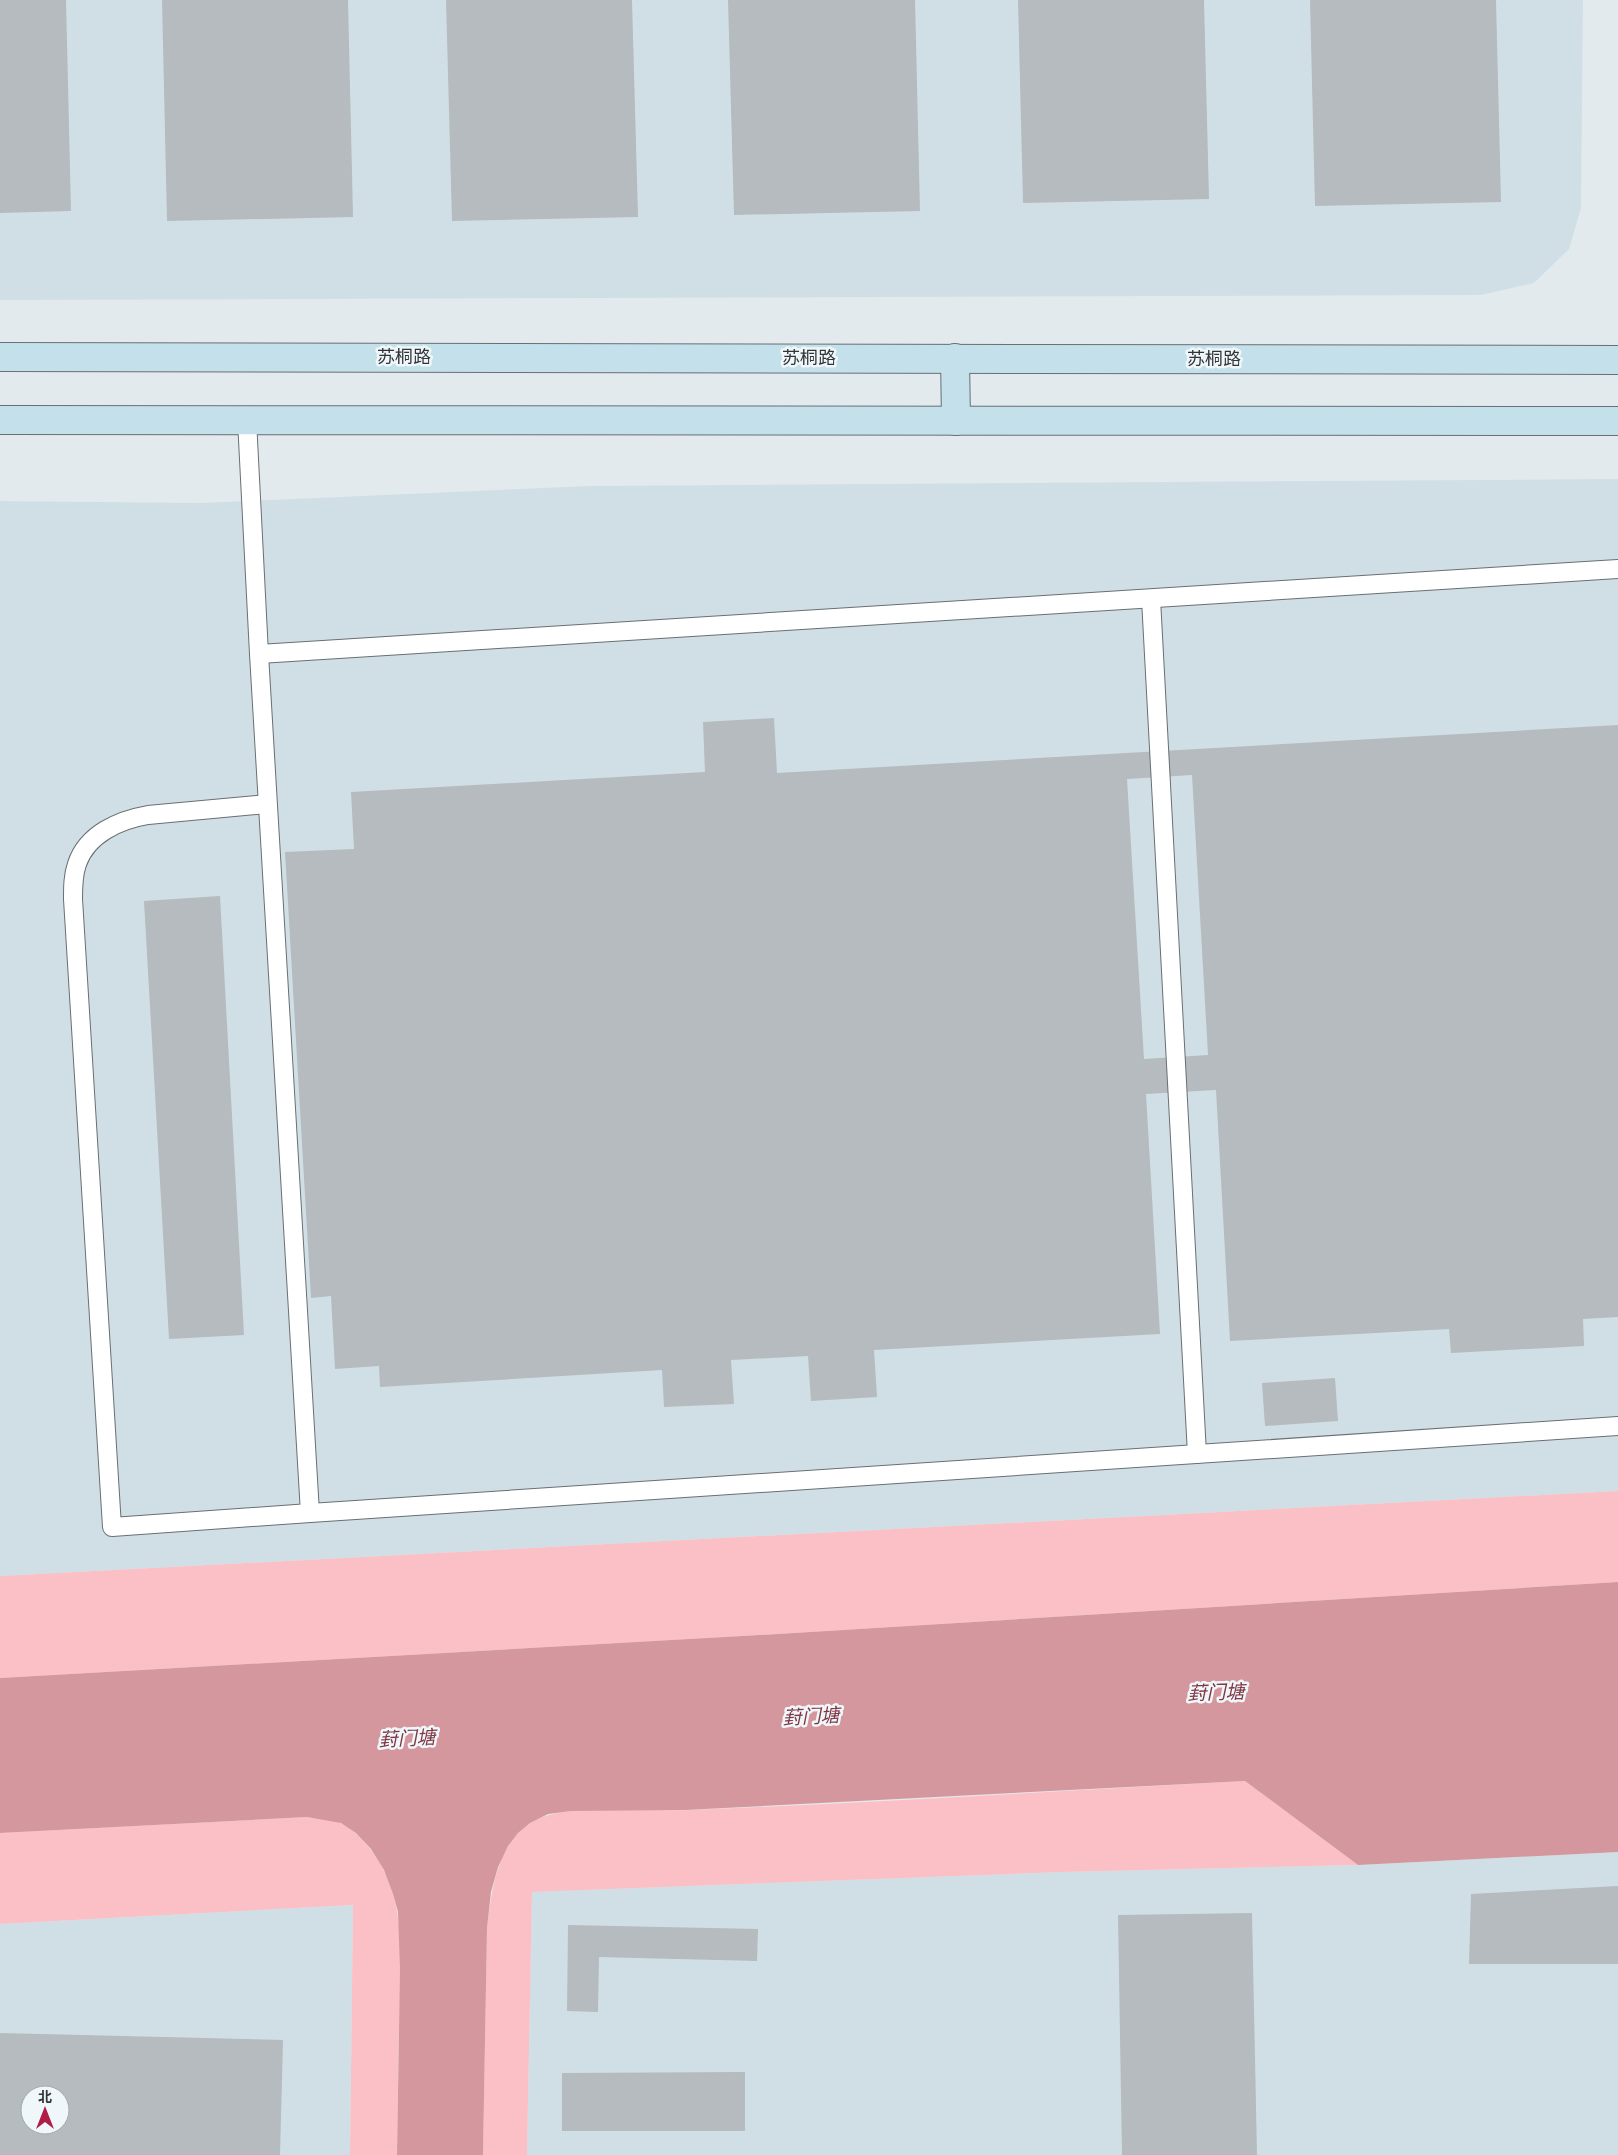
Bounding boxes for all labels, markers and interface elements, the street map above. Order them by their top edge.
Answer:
street label: 苏桐路 [377,343,431,370]
street label: 苏桐路 [782,344,836,371]
street label: 苏桐路 [1187,345,1241,372]
water label: 葑门塘 [1187,1676,1248,1707]
water label: 葑门塘 [782,1699,843,1731]
water label: 葑门塘 [378,1721,439,1753]
north arrow [20,2085,70,2135]
text: 北 [38,2086,52,2107]

